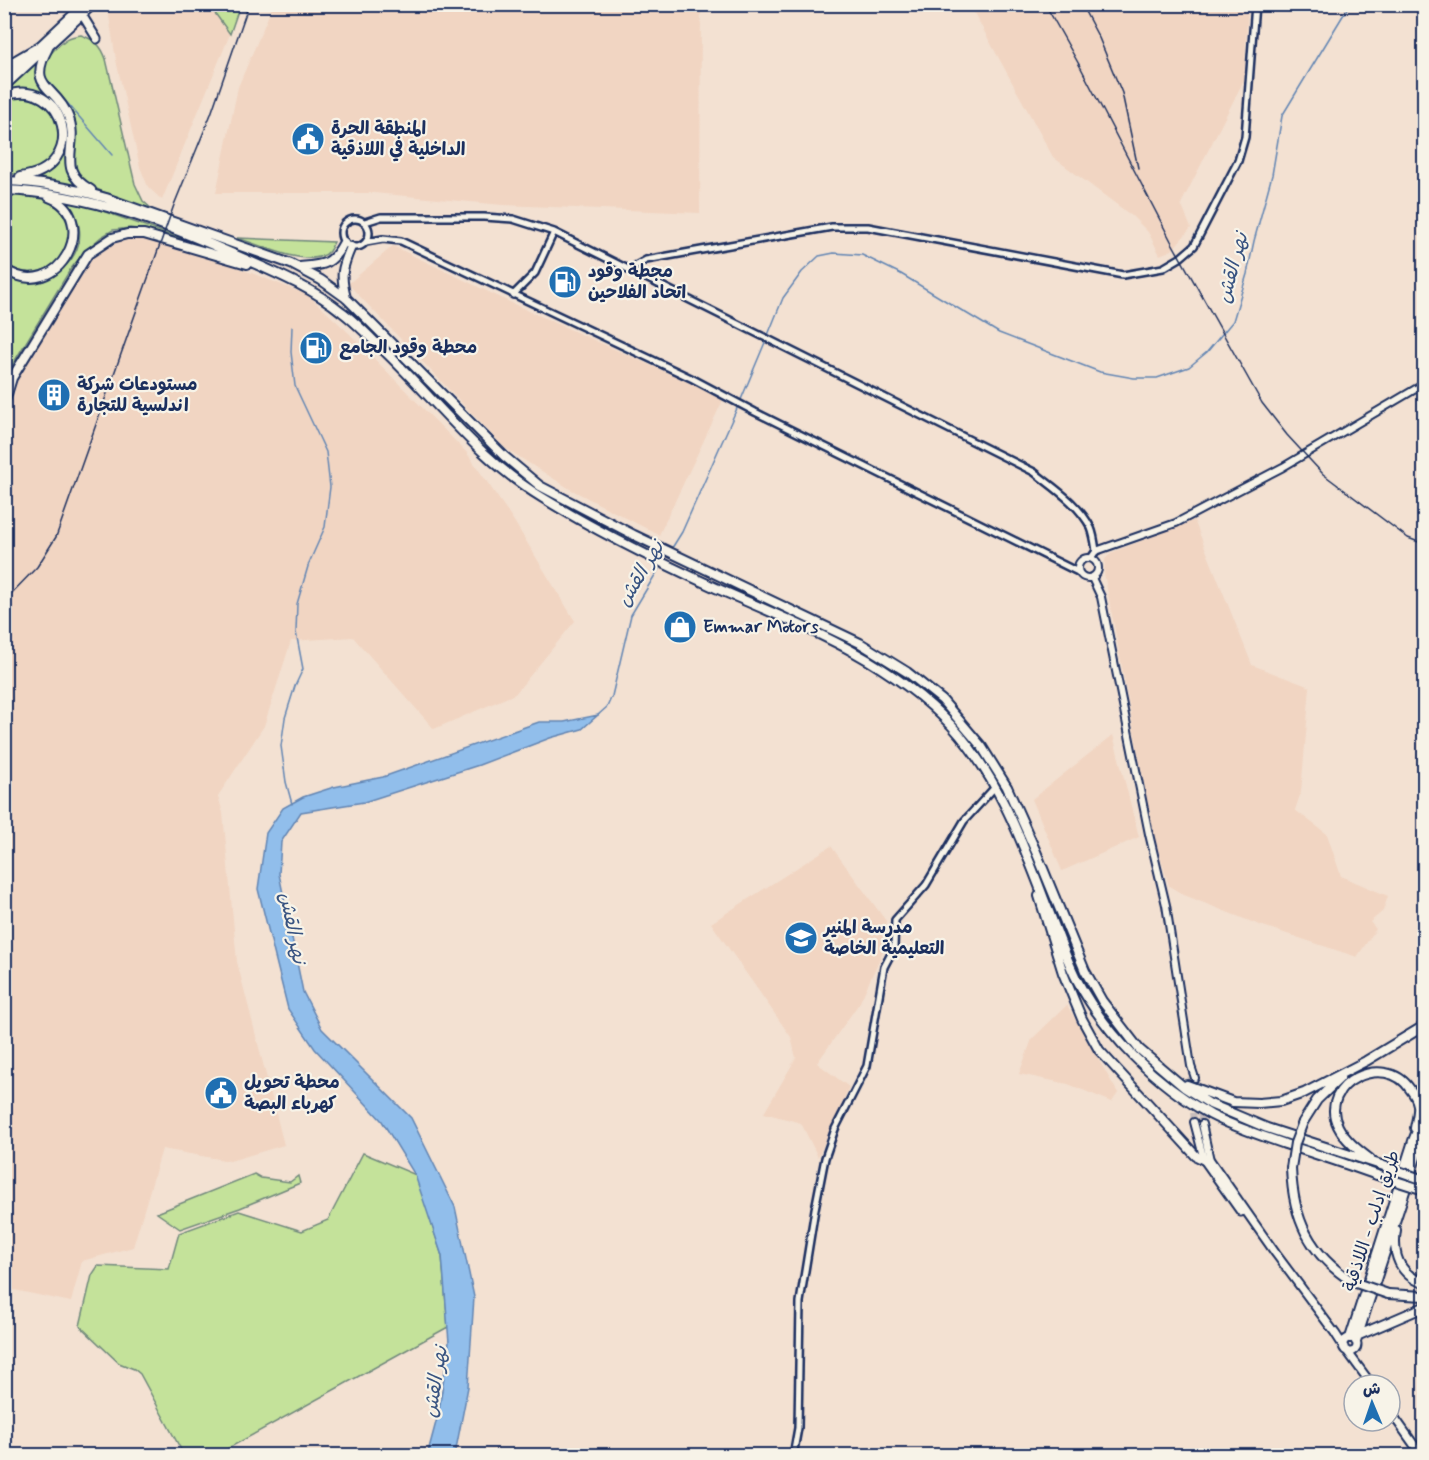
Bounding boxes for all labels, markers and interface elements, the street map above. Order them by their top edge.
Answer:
place label: المنطقة الحرة الداخلية في اللاذقية [331,117,465,162]
public building icon: المنطقة الحرة الداخلية في اللاذقية [290,121,326,157]
water label: نهر القش [1211,227,1256,306]
place label: مجطة وقود اتحاد الفلاحين [588,260,686,305]
fuel station icon: مجطة وقود اتحاد الفلاحين [547,264,583,300]
fuel station icon: محطة وقود الجامع [298,330,334,366]
place label: محطة وقود الجامع [339,336,477,360]
place label: مستودعات شركة اندلسية للتجارة [77,373,197,418]
building icon: مستودعات شركة اندلسية للتجارة [36,377,72,413]
water label: نهر القش [611,534,673,612]
shop icon: Emmar Motors [662,609,698,645]
place label: Emmar Motors [703,615,818,639]
water label: نهر القش [272,890,313,969]
place label: مدرسة المنير التعليمية الخاصة [822,916,944,961]
school or university icon: مدرسة المنير التعليمية الخاصة [783,920,819,956]
place label: محطة تحويل كهرباء البصة [244,1071,340,1116]
public building icon: محطة تحويل كهرباء البصة [203,1075,239,1111]
street label: طريق إدلب - اللاذقية [1338,1147,1406,1295]
water label: نهر القش [417,1342,455,1420]
north arrow [1342,1373,1402,1433]
text: ش [1362,1379,1381,1400]

